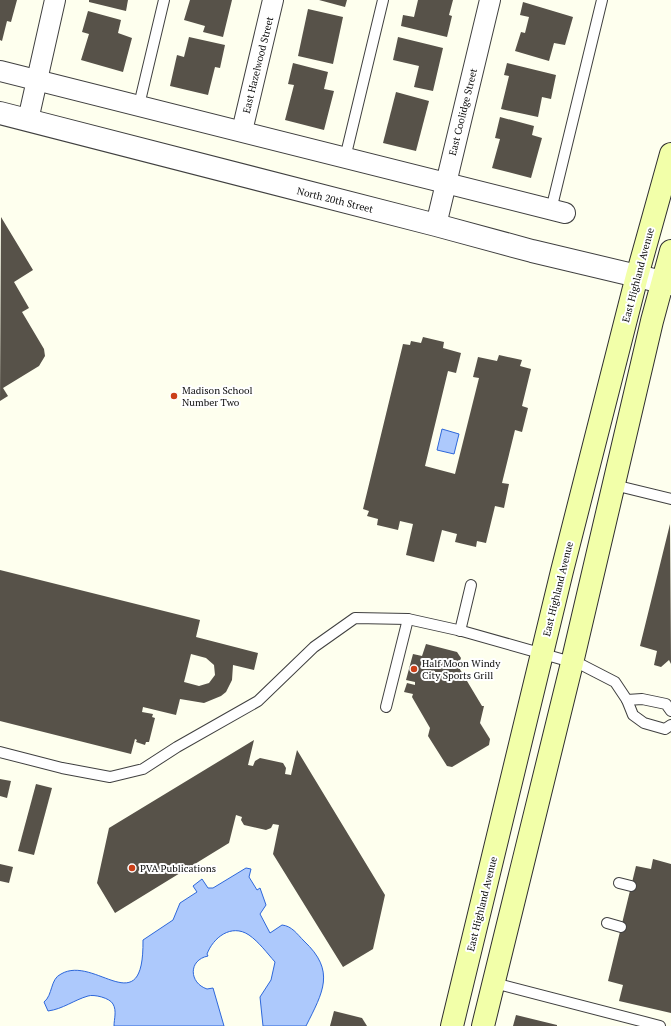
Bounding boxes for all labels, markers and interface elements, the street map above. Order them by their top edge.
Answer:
street label: East Hazelwood Street [240,15,276,115]
street label: East Coolidge Street [446,67,480,157]
street label: North 20th Street [296,184,375,216]
street label: East Highland Avenue [619,226,657,324]
place label: Madison School Number Two [182,384,252,409]
marker: Madison School Number Two [169,391,179,401]
street label: East Highland Avenue [540,540,576,638]
place label: Half Moon Windy City Sports Grill [422,657,501,682]
marker: Half Moon Windy City Sports Grill [409,664,419,674]
street label: East Highland Avenue [464,855,500,953]
place label: PVA Publications [140,862,216,875]
marker: PVA Publications [127,863,137,873]

